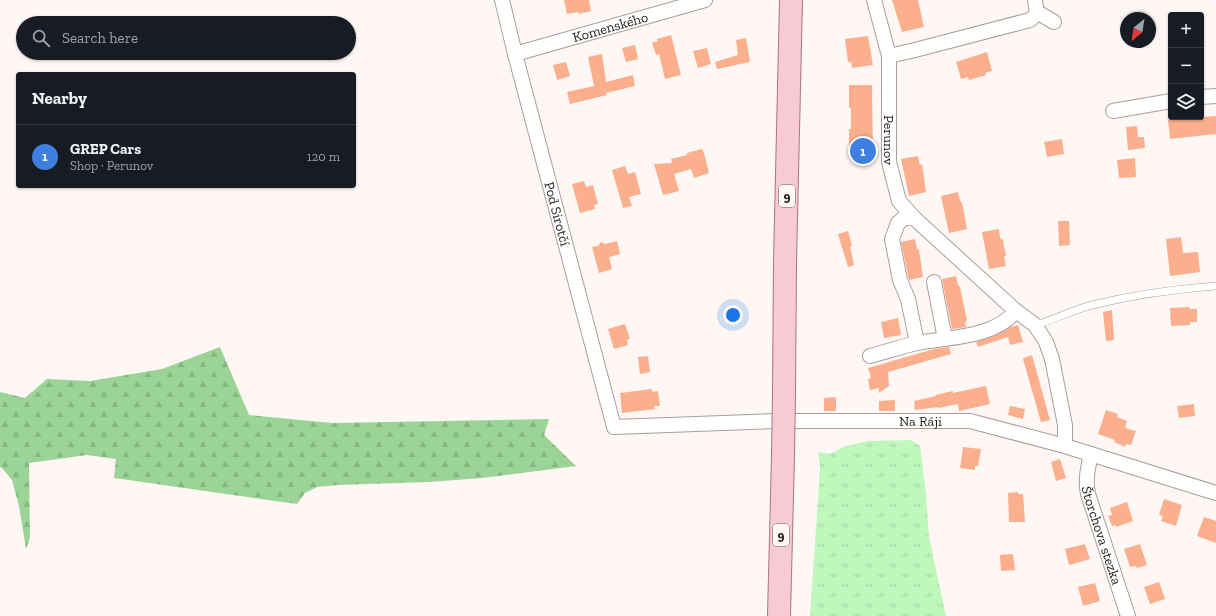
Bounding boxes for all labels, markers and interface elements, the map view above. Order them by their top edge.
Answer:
street label: Komenského [571,8,650,46]
north arrow [1120,12,1156,48]
map controls [1168,12,1204,120]
button: + [1168,12,1204,48]
search box [16,16,356,60]
icon: search [30,27,52,49]
text: Search here [62,29,138,47]
button: − [1168,48,1204,84]
button: layers [1168,84,1204,120]
text: Nearby [32,88,87,108]
street label: Perunov [881,115,898,165]
pin: 1 [850,136,876,166]
text: GREP Cars [70,140,141,158]
text: 1 [42,149,48,164]
text: 120 m [307,149,340,164]
text: Shop · Perunov [70,158,153,173]
street label: Pod Sirotčí [541,180,574,248]
road number: 9 [779,185,795,207]
your location [723,305,743,325]
street label: Na Ráji [899,413,942,430]
street label: Štorchova stezka [1078,485,1126,587]
road number: 9 [773,524,789,546]

